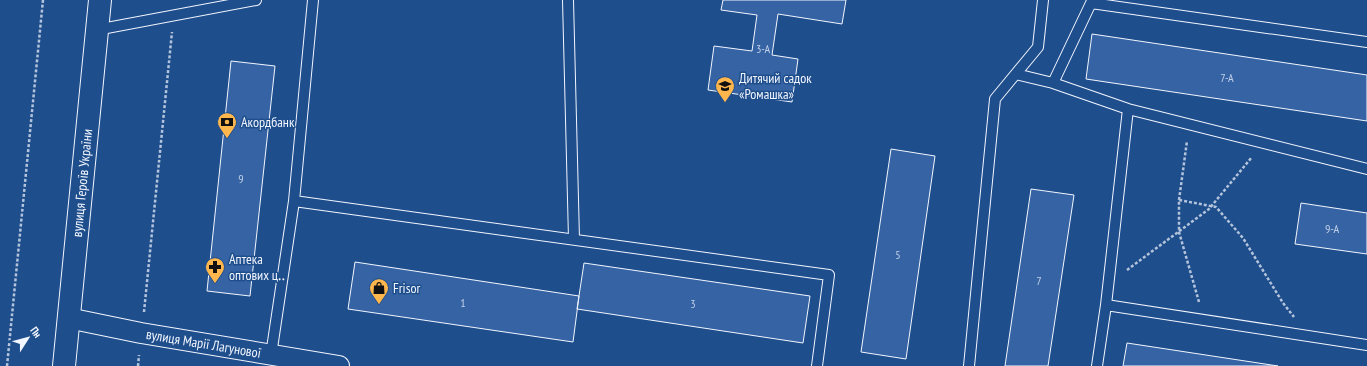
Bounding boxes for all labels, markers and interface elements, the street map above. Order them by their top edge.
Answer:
house number: 3-А [756,41,770,56]
place label: Дитячий садок «Ромашка» [739,69,812,103]
house number: 7-А [1220,70,1234,85]
school or university icon: Дитячий садок «Ромашка» [714,75,736,103]
bank icon: Акордбанк [216,111,238,139]
place label: Акордбанк [241,113,295,131]
street label: вулиця Героїв України [68,128,96,238]
house number: 9 [238,171,244,186]
house number: 9-А [1325,221,1339,236]
house number: 5 [895,247,901,262]
place label: Аптека оптових ц‥ [229,250,285,284]
pharmacy icon: Аптека оптових ц‥ [204,256,226,284]
house number: 7 [1036,273,1042,288]
shop icon: Frisor [368,277,390,305]
place label: Frisor [393,279,420,297]
house number: 1 [460,295,466,310]
house number: 3 [690,296,696,311]
north arrow [8,318,48,358]
text: Пн [27,324,45,341]
street label: вулиця Марії Лагунової [145,325,262,362]

